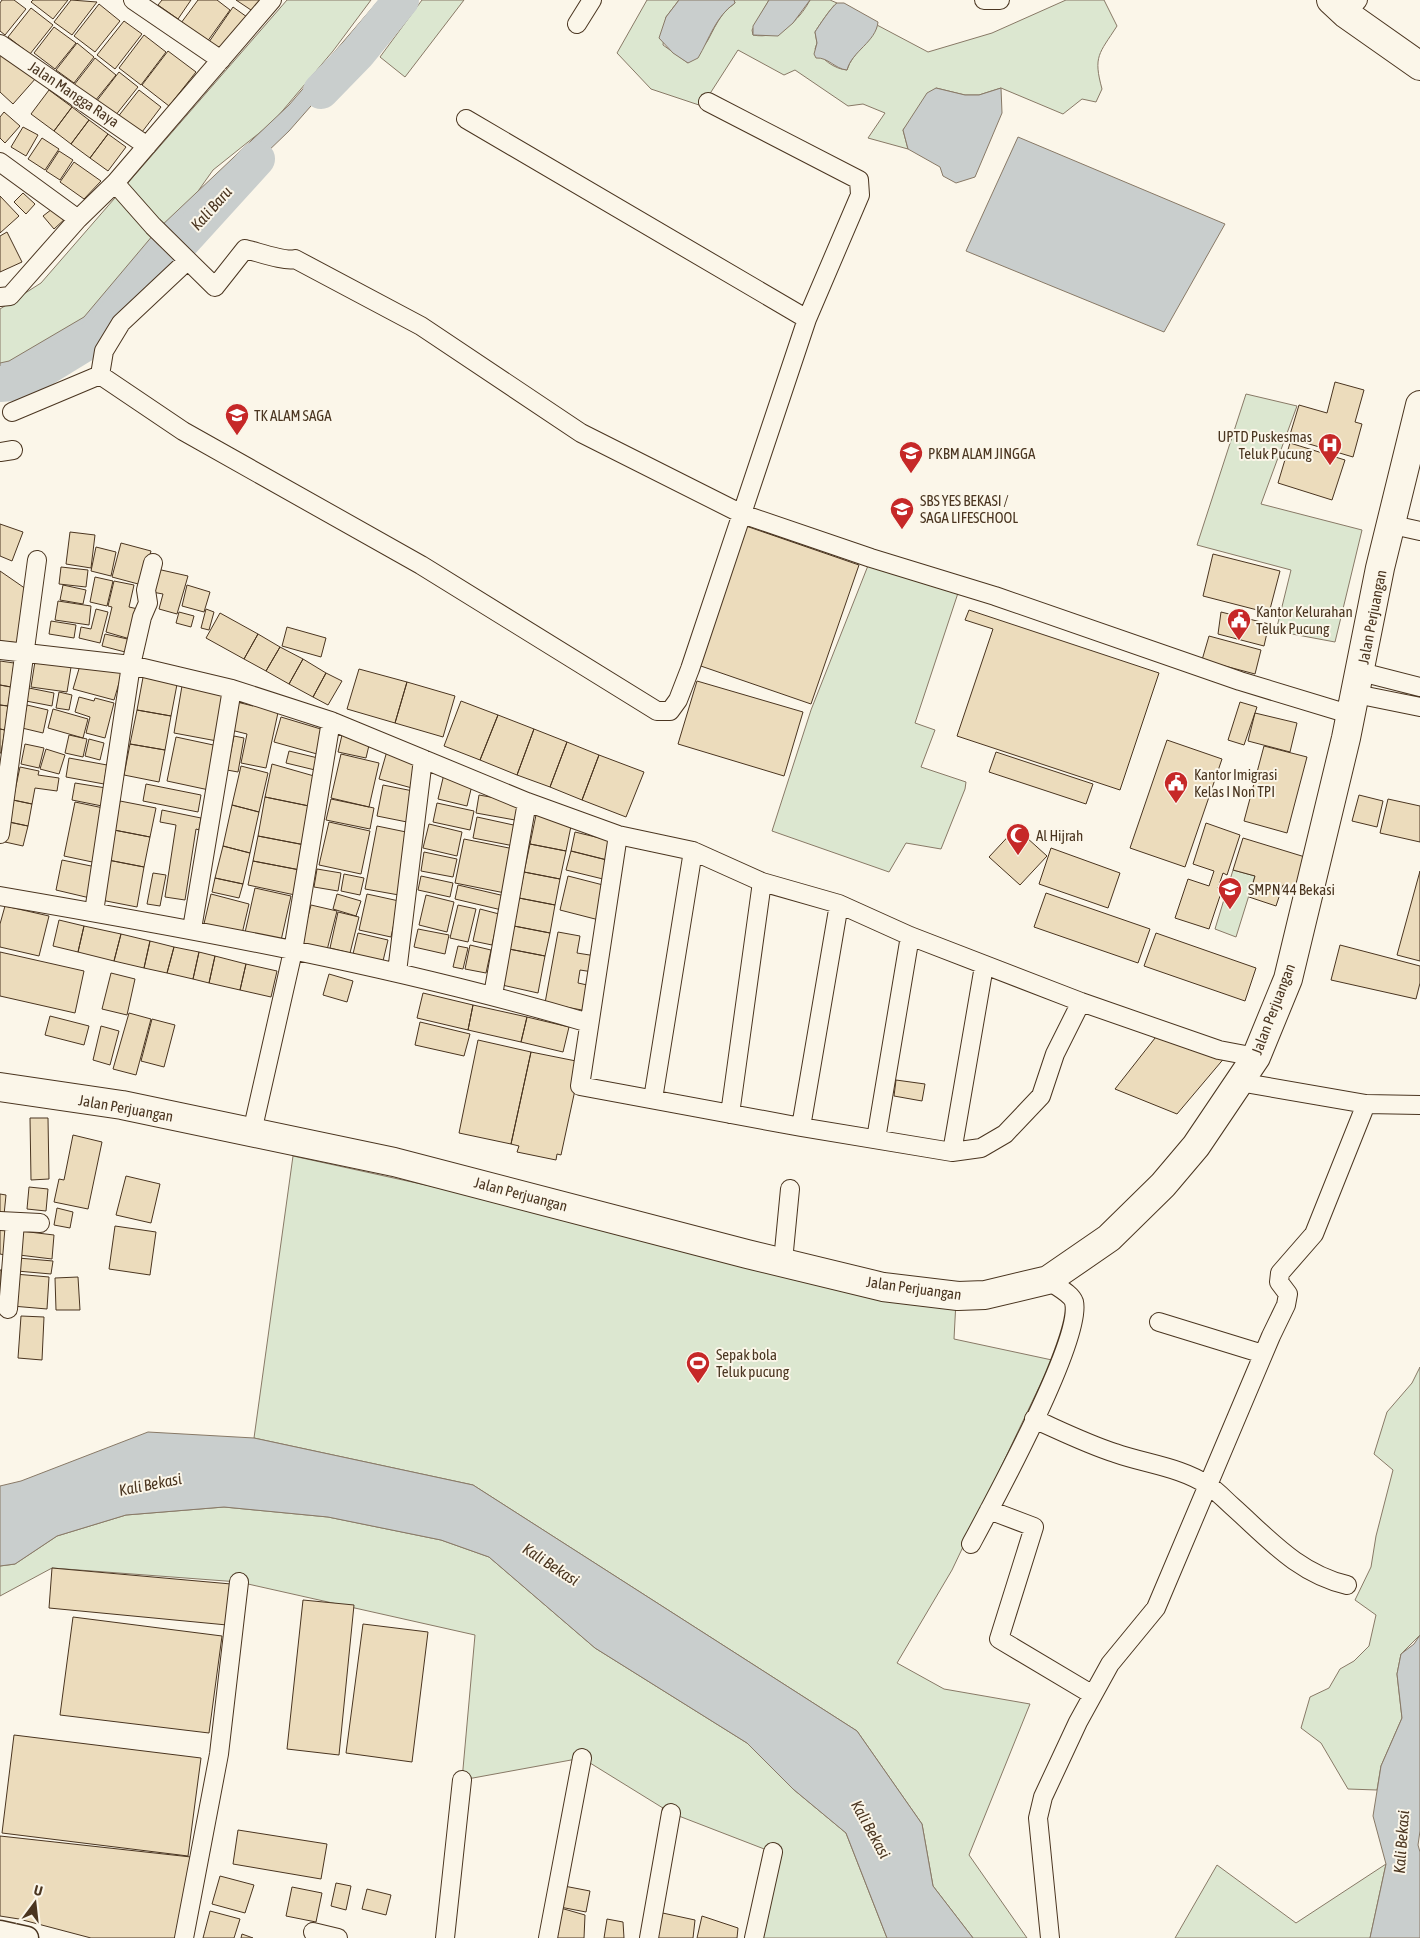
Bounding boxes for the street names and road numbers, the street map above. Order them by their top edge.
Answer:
street label: Jalan Mangga Raya [26,58,122,130]
street label: Jalan Perjuangan [1355,568,1389,666]
street label: Jalan Perjuangan [1248,961,1298,1057]
street label: Jalan Perjuangan [77,1091,175,1125]
street label: Jalan Perjuangan [473,1173,569,1215]
street label: Jalan Perjuangan [865,1273,963,1303]

